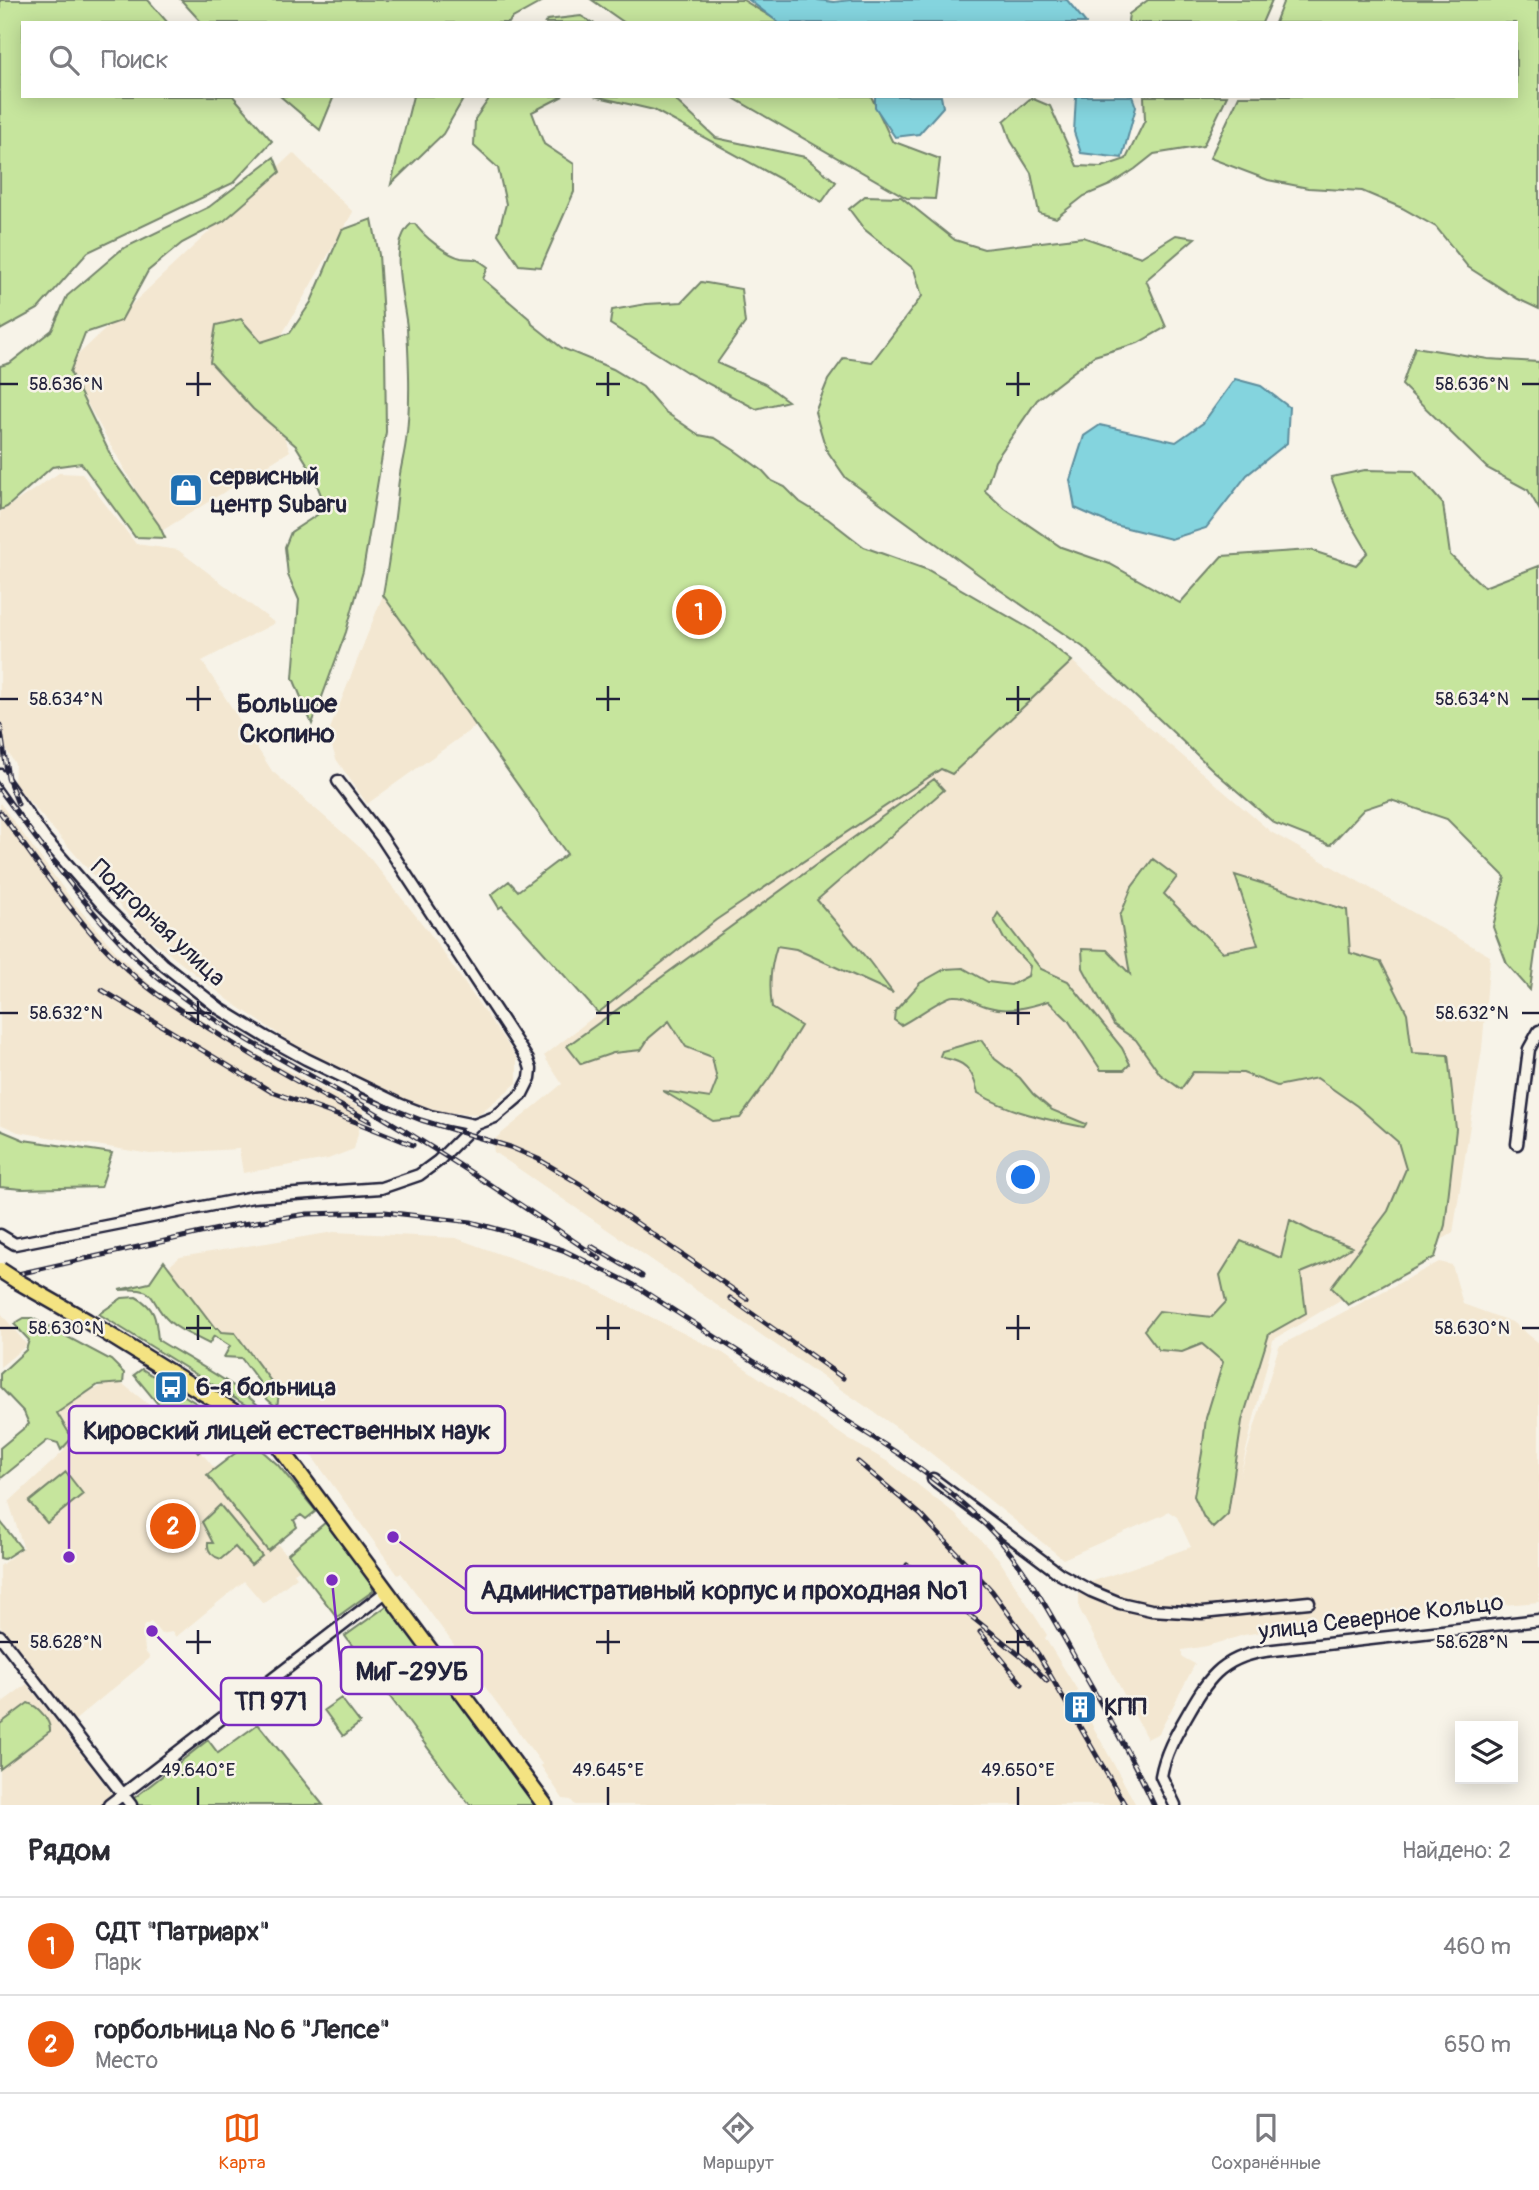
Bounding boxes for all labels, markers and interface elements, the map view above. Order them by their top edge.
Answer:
search box [21,21,1518,98]
icon: search [45,41,83,79]
text: Поиск [101,44,169,76]
text: 58.636°N [29,373,103,396]
text: 58.636°N [1435,373,1509,396]
place label: сервисный центр Subaru [209,462,347,519]
shop icon: сервисный центр Subaru [167,471,205,509]
pin: 1 [676,586,722,638]
text: 58.634°N [29,688,103,711]
district label: Большое Скопино [237,688,338,750]
text: 58.634°N [1435,688,1509,711]
street label: Подгорная улица [85,853,231,993]
text: 58.632°N [29,1002,103,1025]
text: 58.632°N [1435,1002,1509,1025]
your location [1006,1160,1040,1194]
text: 58.630°N [28,1317,104,1340]
text: 58.630°N [1434,1317,1510,1340]
bus stop icon: 6-я больница [152,1368,190,1406]
place label: 6-я больница [196,1373,336,1402]
callout: Кировский лицей естественных наук [69,1406,505,1453]
text: Кировский лицей естественных наук [83,1415,491,1447]
pin: 2 [150,1500,196,1552]
callout: Административный корпус и проходная №1 [466,1566,981,1613]
text: Административный корпус и проходная №1 [480,1575,968,1607]
street label: улица Северное Кольцо [1256,1588,1505,1647]
text: 58.628°N [30,1631,102,1654]
text: 58.628°N [1436,1631,1508,1654]
callout: МиГ-29УБ [341,1647,482,1694]
text: МиГ-29УБ [356,1656,468,1688]
callout: ТП 971 [221,1678,321,1725]
text: ТП 971 [234,1686,307,1718]
building icon: КПП [1061,1688,1099,1726]
place label: КПП [1104,1693,1147,1722]
map controls [1455,1721,1518,1784]
button: layers [1455,1721,1518,1784]
text: 49.640°E [161,1759,235,1782]
text: 49.645°E [572,1759,644,1782]
text: 49.650°E [981,1759,1055,1782]
text: Рядом [28,1832,111,1869]
text: Найдено: 2 [1402,1836,1511,1865]
text: СДТ "Патриарх" [95,1916,270,1948]
text: 1 [47,1932,56,1961]
text: 460 m [1443,1932,1511,1961]
text: Парк [95,1948,142,1977]
text: горбольница № 6 "Лепсе" [95,2014,390,2046]
text: 2 [45,2030,57,2059]
text: 650 m [1444,2030,1511,2059]
text: Место [95,2046,158,2075]
tab: Карта [218,2109,266,2175]
tab: Маршрут [703,2109,774,2175]
tab: Сохранённые [1211,2109,1321,2175]

